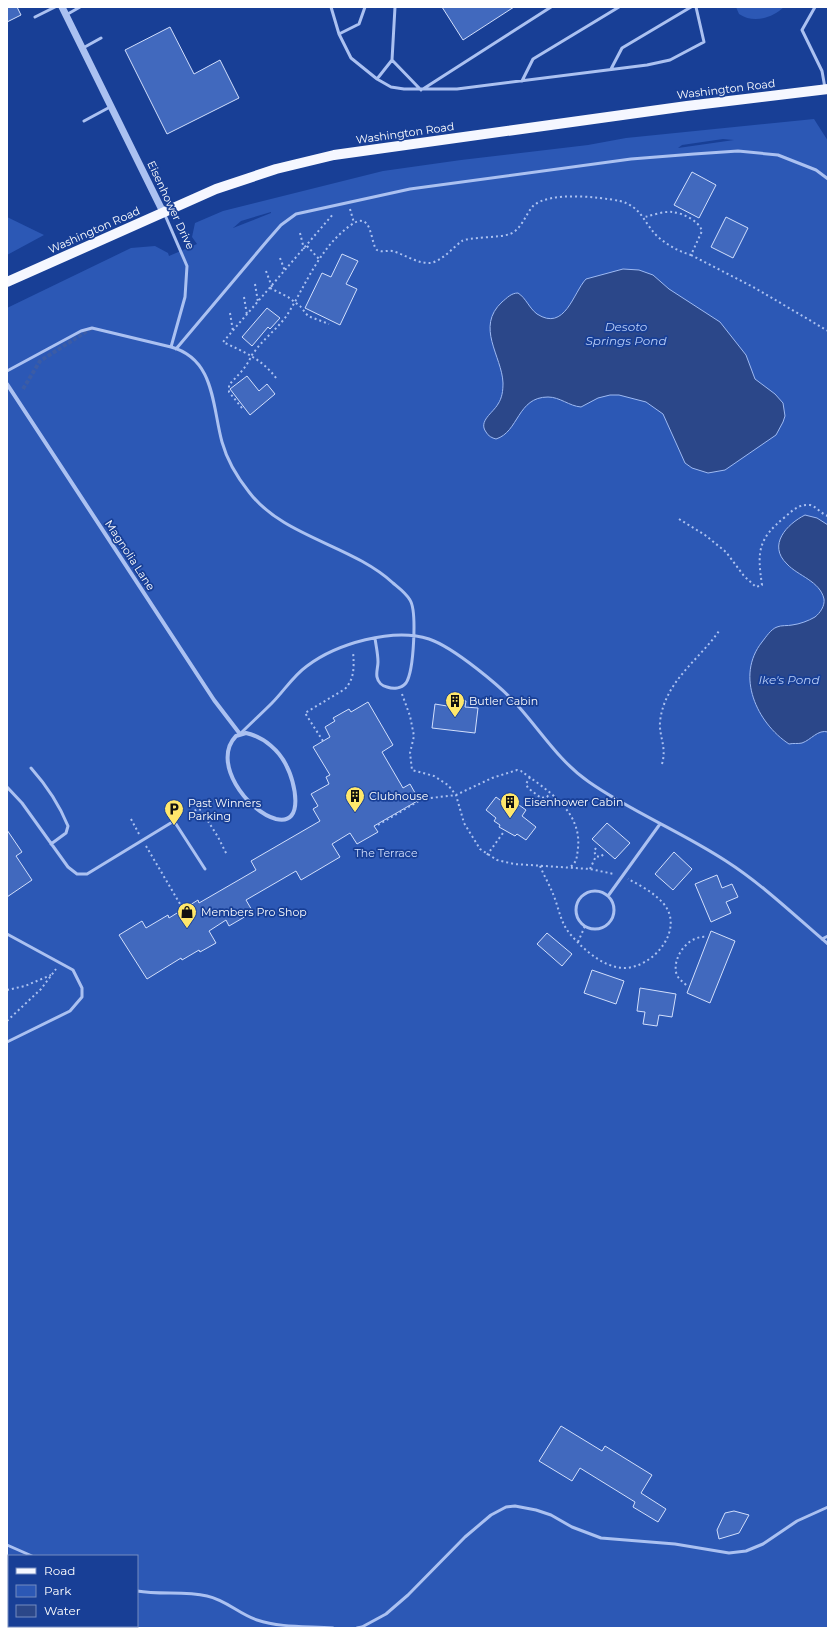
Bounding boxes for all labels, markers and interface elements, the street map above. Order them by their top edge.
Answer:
street label: Washington Road [676,76,776,102]
street label: Washington Road [355,119,455,147]
street label: Eisenhower Drive [144,158,198,252]
street label: Washington Road [46,203,142,257]
water label: Desoto Springs Pond [585,319,667,348]
street label: Magnolia Lane [102,517,158,593]
water label: Ike's Pond [758,672,820,687]
building icon: Butler Cabin [444,690,466,718]
place label: Butler Cabin [469,694,538,708]
building icon: Clubhouse [344,785,366,813]
place label: Clubhouse [369,789,429,803]
building icon: Eisenhower Cabin [499,791,521,819]
place label: Eisenhower Cabin [524,795,623,809]
place label: Past Winners Parking [188,796,262,823]
parking icon: Past Winners Parking [163,798,185,826]
park label: The Terrace [354,846,418,860]
shop icon: Members Pro Shop [176,901,198,929]
place label: Members Pro Shop [201,905,307,919]
legend [8,1555,138,1627]
text: Road [44,1563,75,1578]
text: Park [44,1583,72,1598]
text: Water [44,1603,81,1618]

